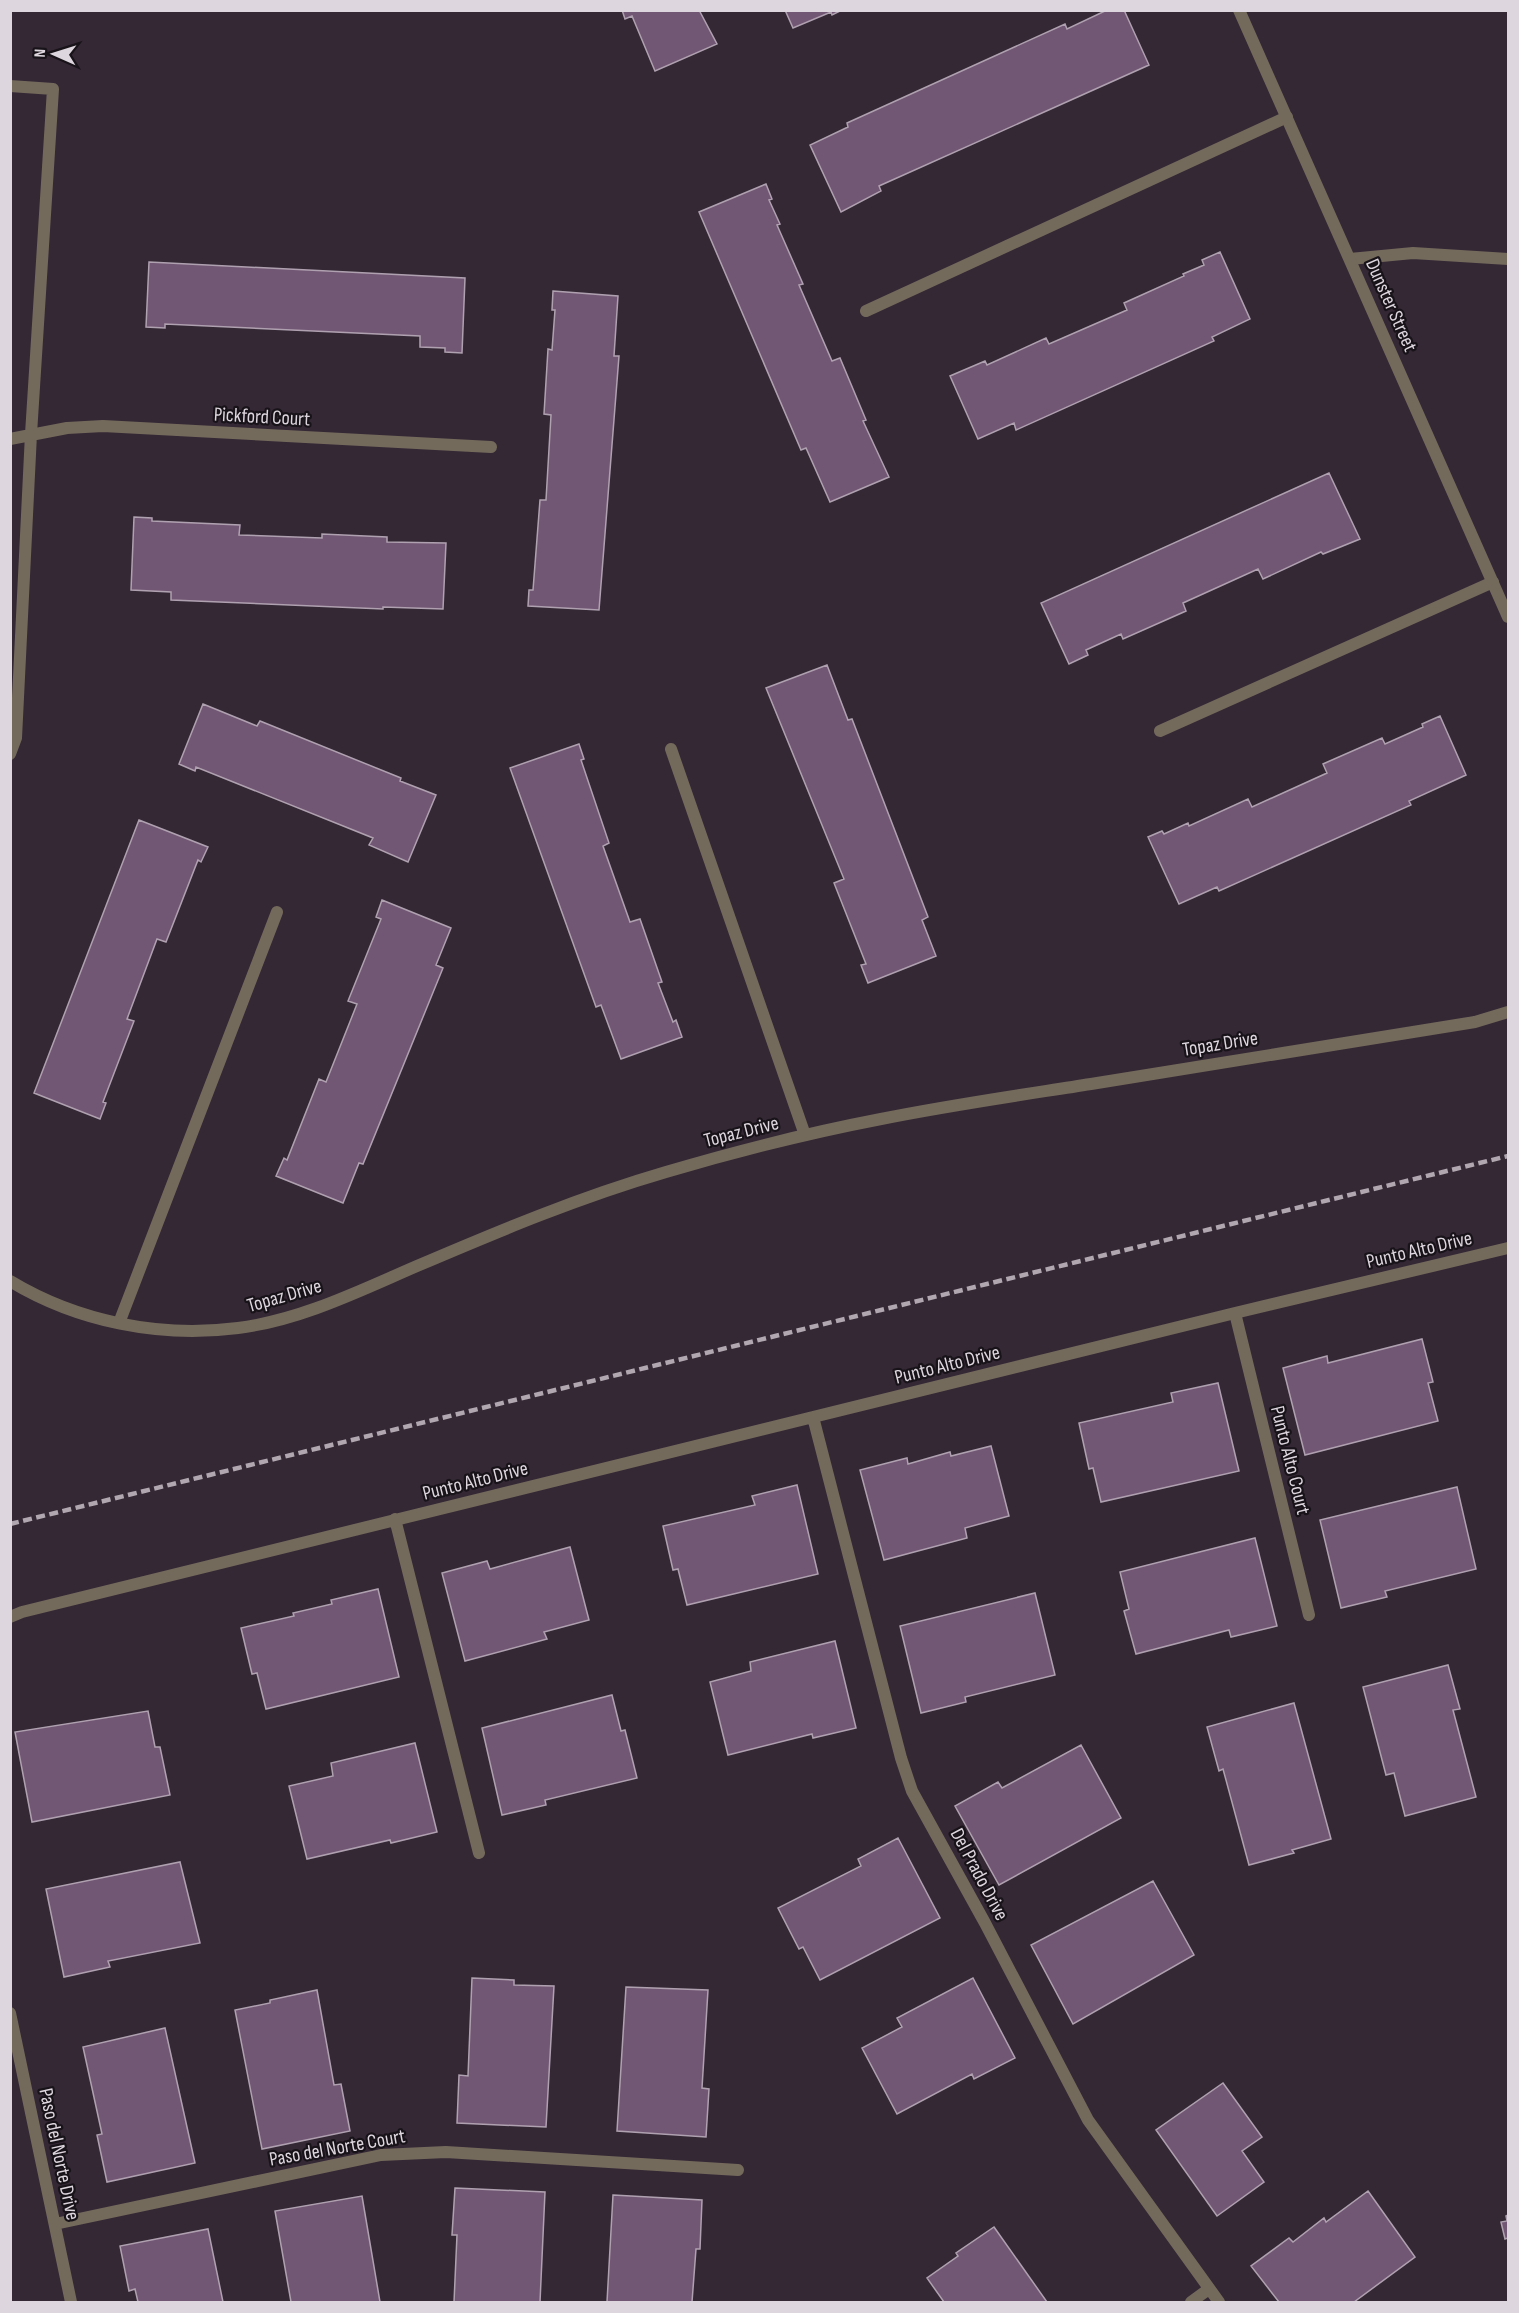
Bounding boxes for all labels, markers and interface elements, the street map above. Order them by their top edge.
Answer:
north arrow [24,24,84,84]
text: N [31,49,50,58]
street label: Dunster Street [1360,255,1422,356]
street label: Pickford Court [213,402,311,432]
street label: Topaz Drive [1181,1026,1260,1062]
street label: Topaz Drive [701,1111,781,1153]
street label: Punto Alto Drive [1364,1226,1474,1274]
street label: Topaz Drive [244,1274,324,1318]
street label: Punto Alto Drive [892,1340,1002,1390]
street label: Punto Alto Court [1265,1403,1315,1517]
street label: Punto Alto Drive [420,1456,530,1506]
street label: Del Prado Drive [945,1824,1013,1925]
street label: Paso del Norte Drive [33,2086,85,2222]
street label: Paso del Norte Court [267,2124,407,2172]

